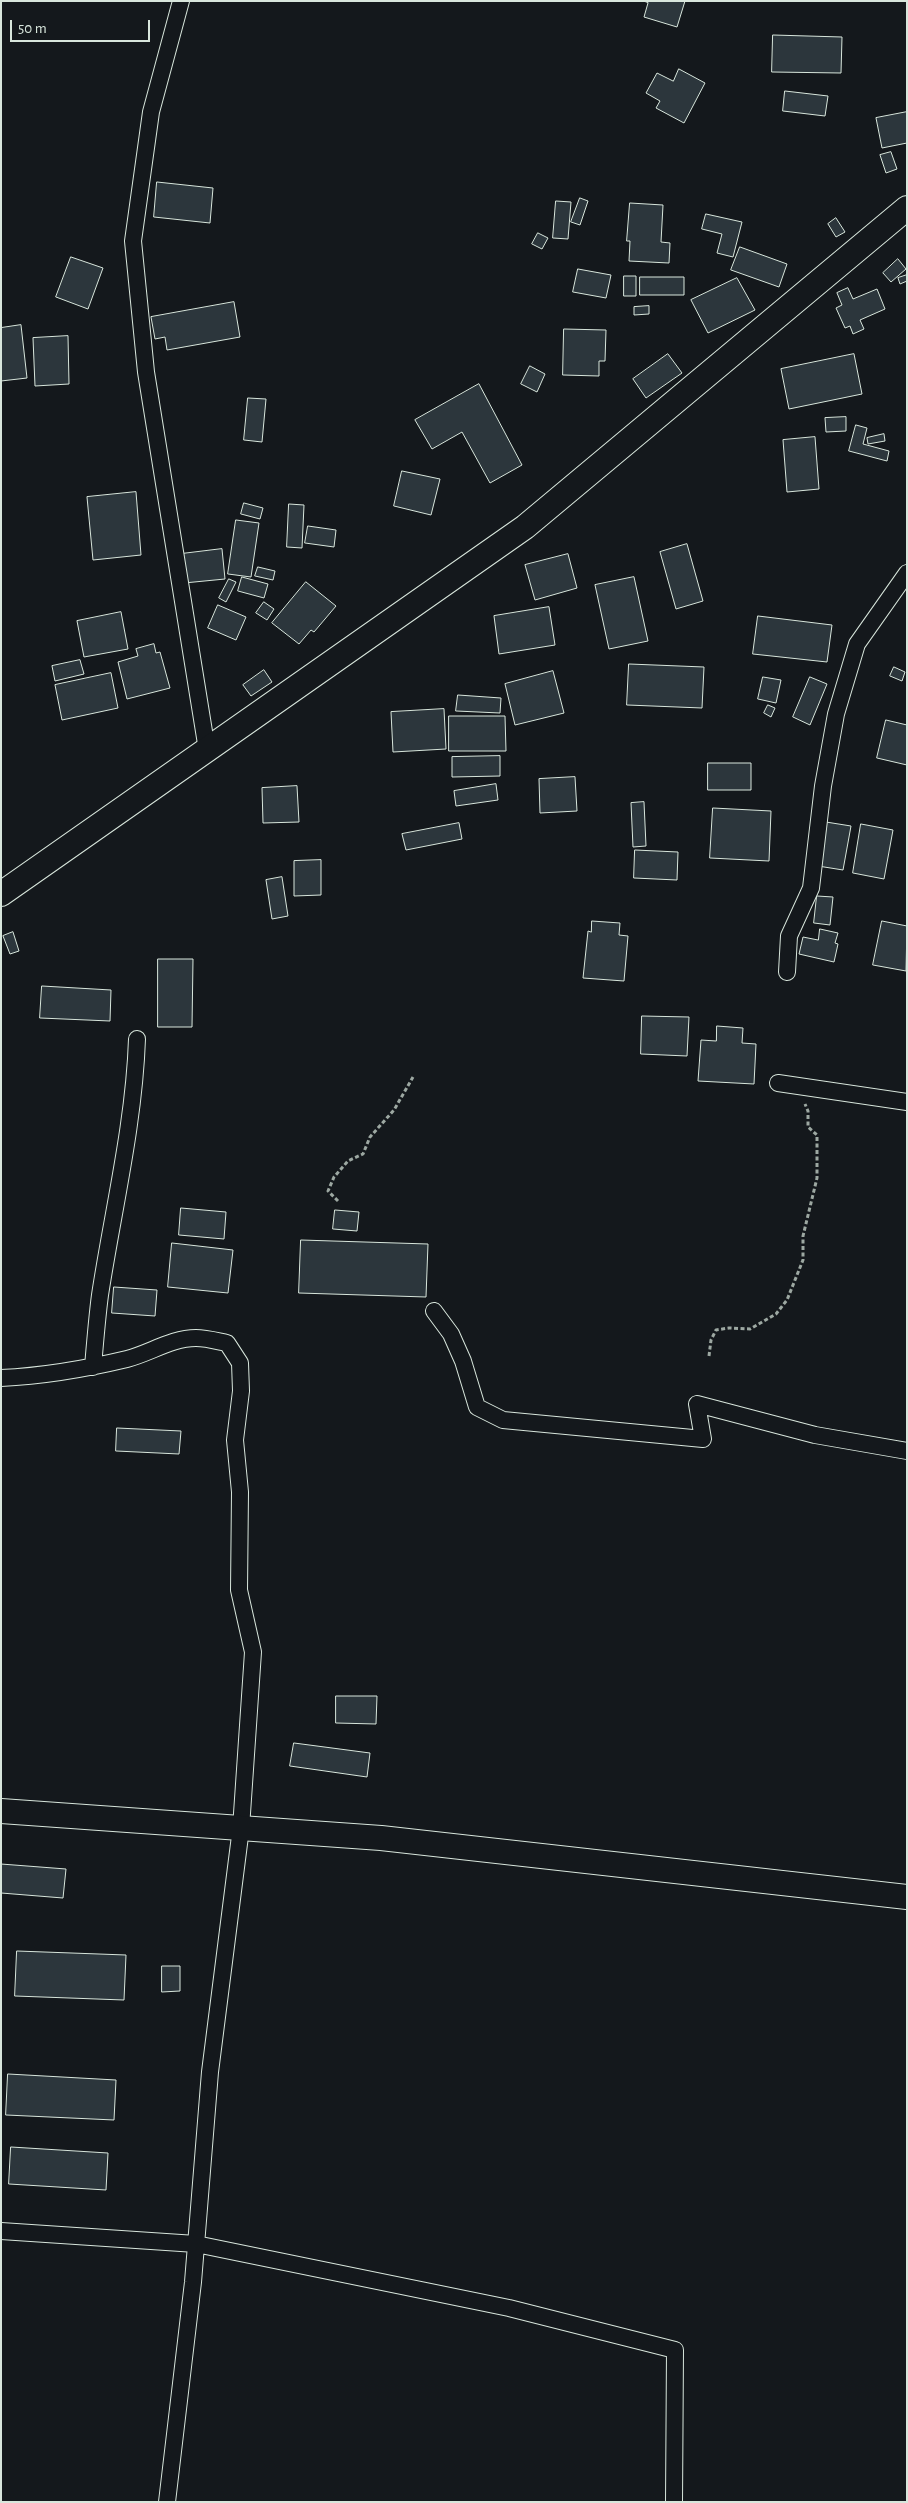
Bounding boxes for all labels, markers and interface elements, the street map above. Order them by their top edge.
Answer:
scale bar [12,10,152,42]
text: 50 m [18,21,47,36]

